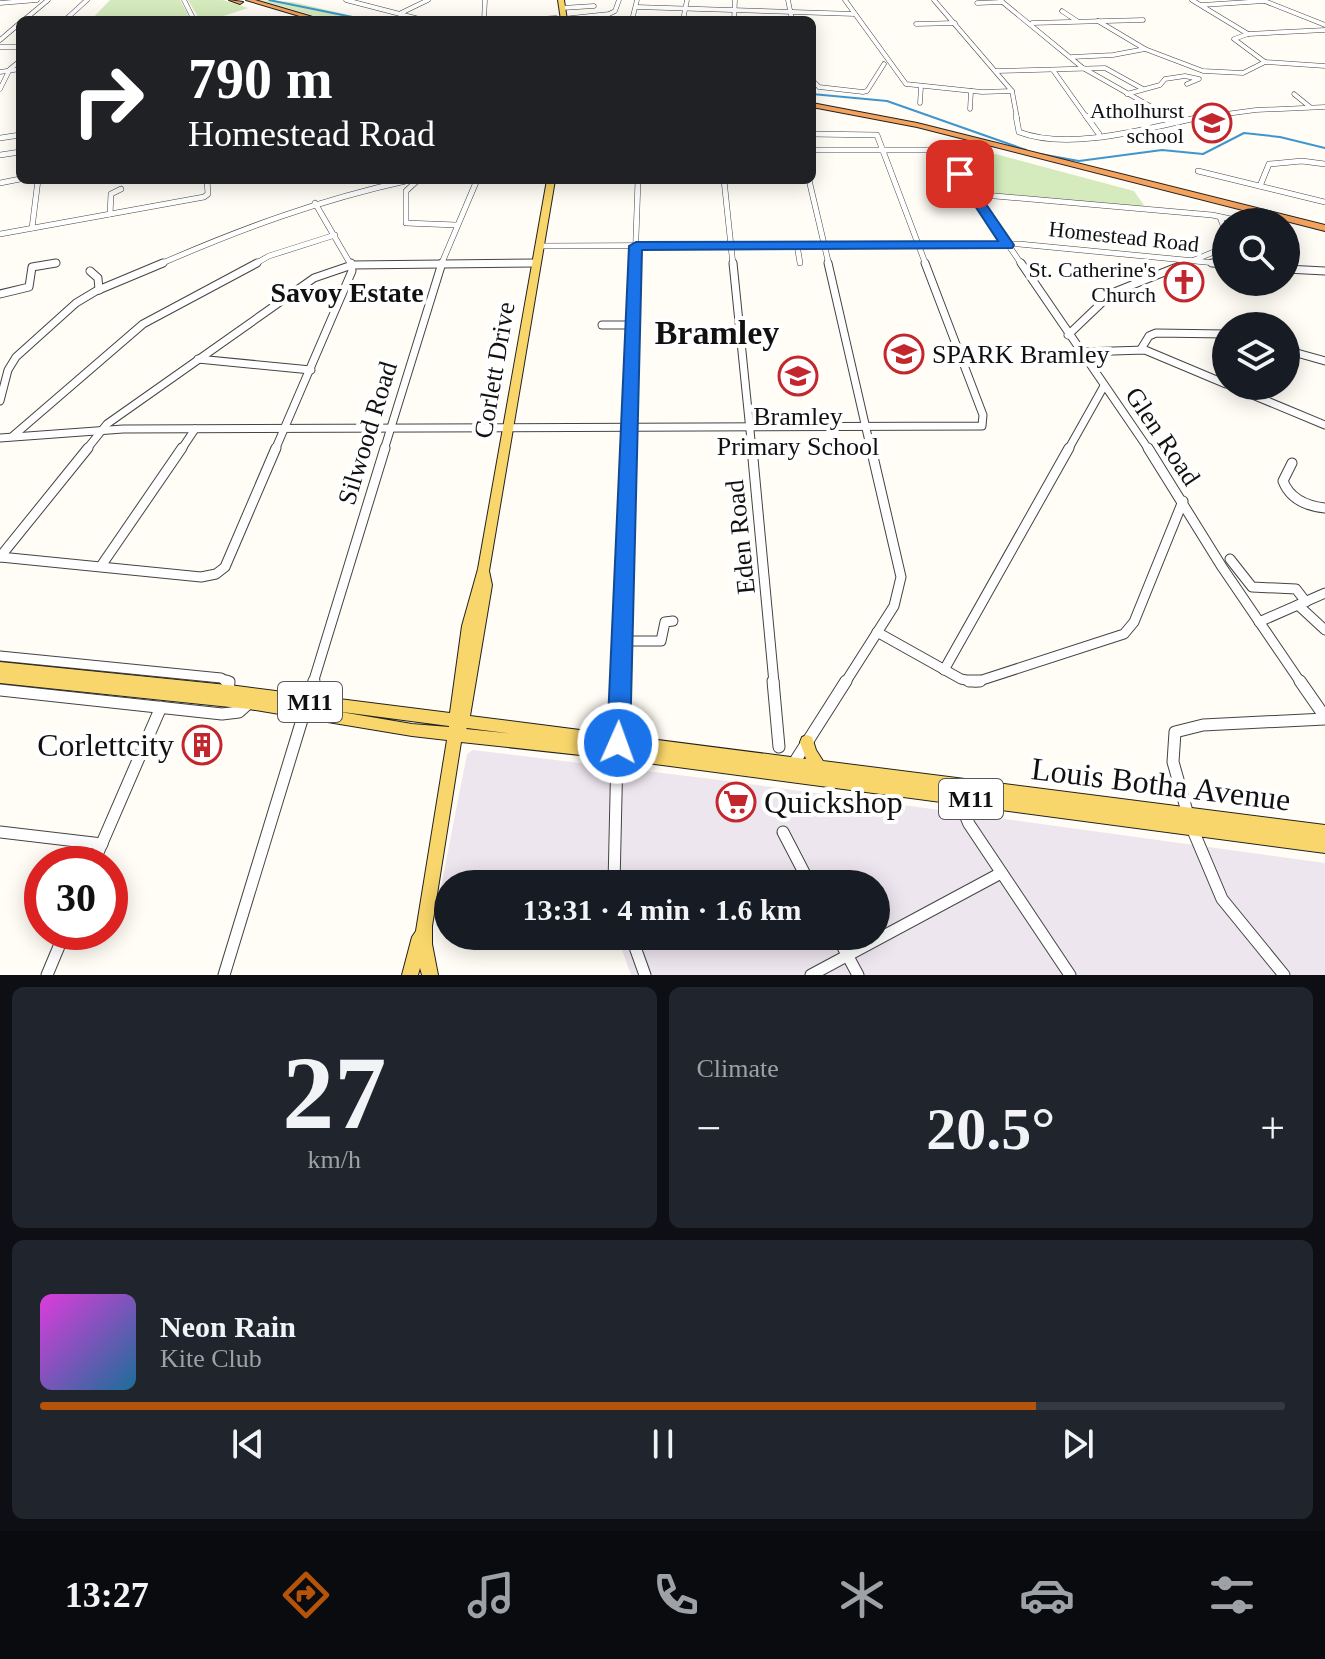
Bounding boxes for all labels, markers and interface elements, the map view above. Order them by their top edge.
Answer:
icon: right [56,48,160,152]
text: 790 m [188,48,333,110]
place label: Atholhurst school [1090,98,1184,148]
school or university icon: Atholhurst school [1191,102,1233,144]
text: Homestead Road [188,114,435,154]
pin [926,140,994,208]
icon: arrive [938,152,982,196]
map controls [1212,208,1300,400]
button: search [1212,208,1300,296]
street label: Homestead Road [1048,216,1200,257]
place label: St. Catherine's Church [1029,257,1156,307]
church icon: St. Catherine's Church [1163,261,1205,303]
district label: Savoy Estate [270,277,424,308]
street label: Corlett Drive [468,300,521,441]
button: layers [1212,312,1300,400]
district label: Bramley [655,314,779,351]
school or university icon: SPARK Bramley [883,333,925,375]
place label: SPARK Bramley [932,340,1109,369]
school or university icon: Bramley Primary School [777,355,819,397]
street label: Silwood Road [332,358,403,508]
street label: Glen Road [1119,382,1206,491]
place label: Bramley Primary School [717,402,879,461]
street label: Eden Road [720,478,761,596]
road number: M11 [278,682,342,722]
position arrow [576,701,660,785]
building icon: Corlettcity [181,724,223,766]
place label: Corlettcity [37,727,174,763]
street label: Louis Botha Avenue [1029,750,1293,818]
road number: M11 [939,779,1003,819]
supermarket icon: Quickshop [715,781,757,823]
place label: Quickshop [764,784,903,820]
speed limit sign: 30 [24,846,128,950]
text: 13:31 · 4 min · 1.6 km [522,893,802,926]
text: 27 [282,1035,386,1150]
text: Climate [697,1054,779,1083]
text: 20.5° [926,1096,1055,1162]
text: − [697,1104,721,1153]
text: + [1260,1104,1285,1153]
text: km/h [308,1145,361,1174]
text: Neon Rain [160,1310,296,1343]
text: Kite Club [160,1344,262,1373]
icon: previous [226,1422,270,1466]
icon: pause [641,1422,685,1466]
icon: next [1056,1422,1100,1466]
icon: directions [278,1567,334,1623]
icon: music [463,1567,519,1623]
icon: phone [648,1567,704,1623]
icon: climate [834,1567,890,1623]
icon: car [1019,1567,1075,1623]
icon: filters [1204,1567,1260,1623]
text: 13:27 [65,1575,149,1615]

